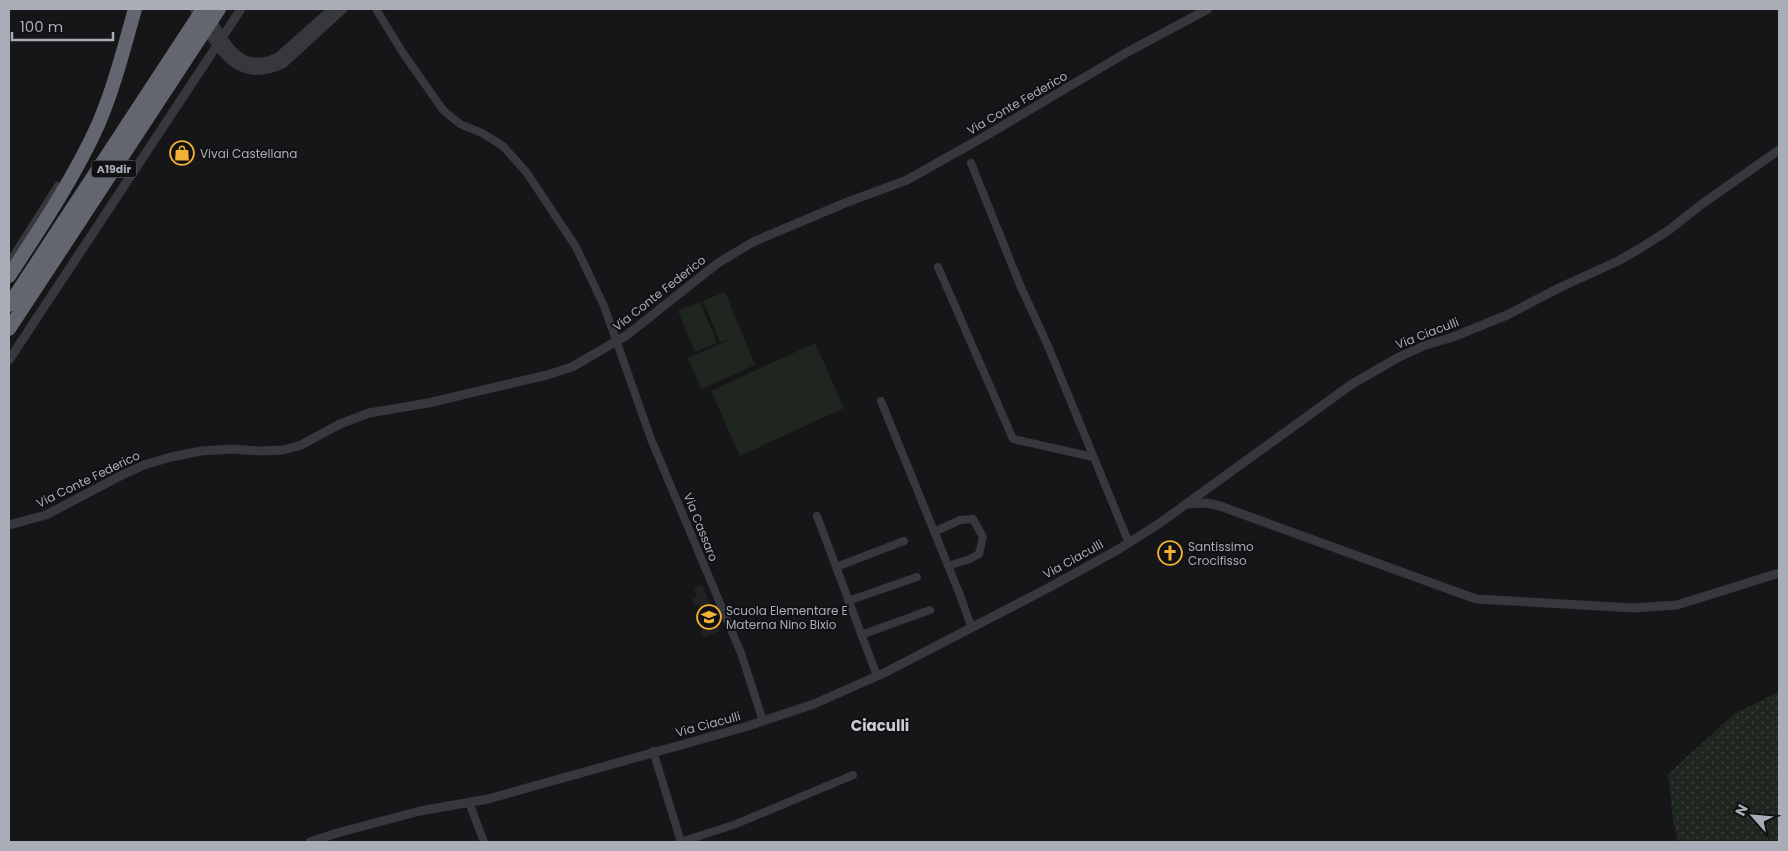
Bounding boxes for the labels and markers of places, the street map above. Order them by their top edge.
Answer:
shop icon: Vivai Castellana [169,140,195,166]
place label: Vivai Castellana [200,145,297,162]
place label: Santissimo Crocifisso [1188,538,1254,569]
church icon: Santissimo Crocifisso [1157,540,1183,566]
place label: Scuola Elementare E Materna Nino Bixio [726,602,848,633]
school or university icon: Scuola Elementare E Materna Nino Bixio [696,604,722,630]

